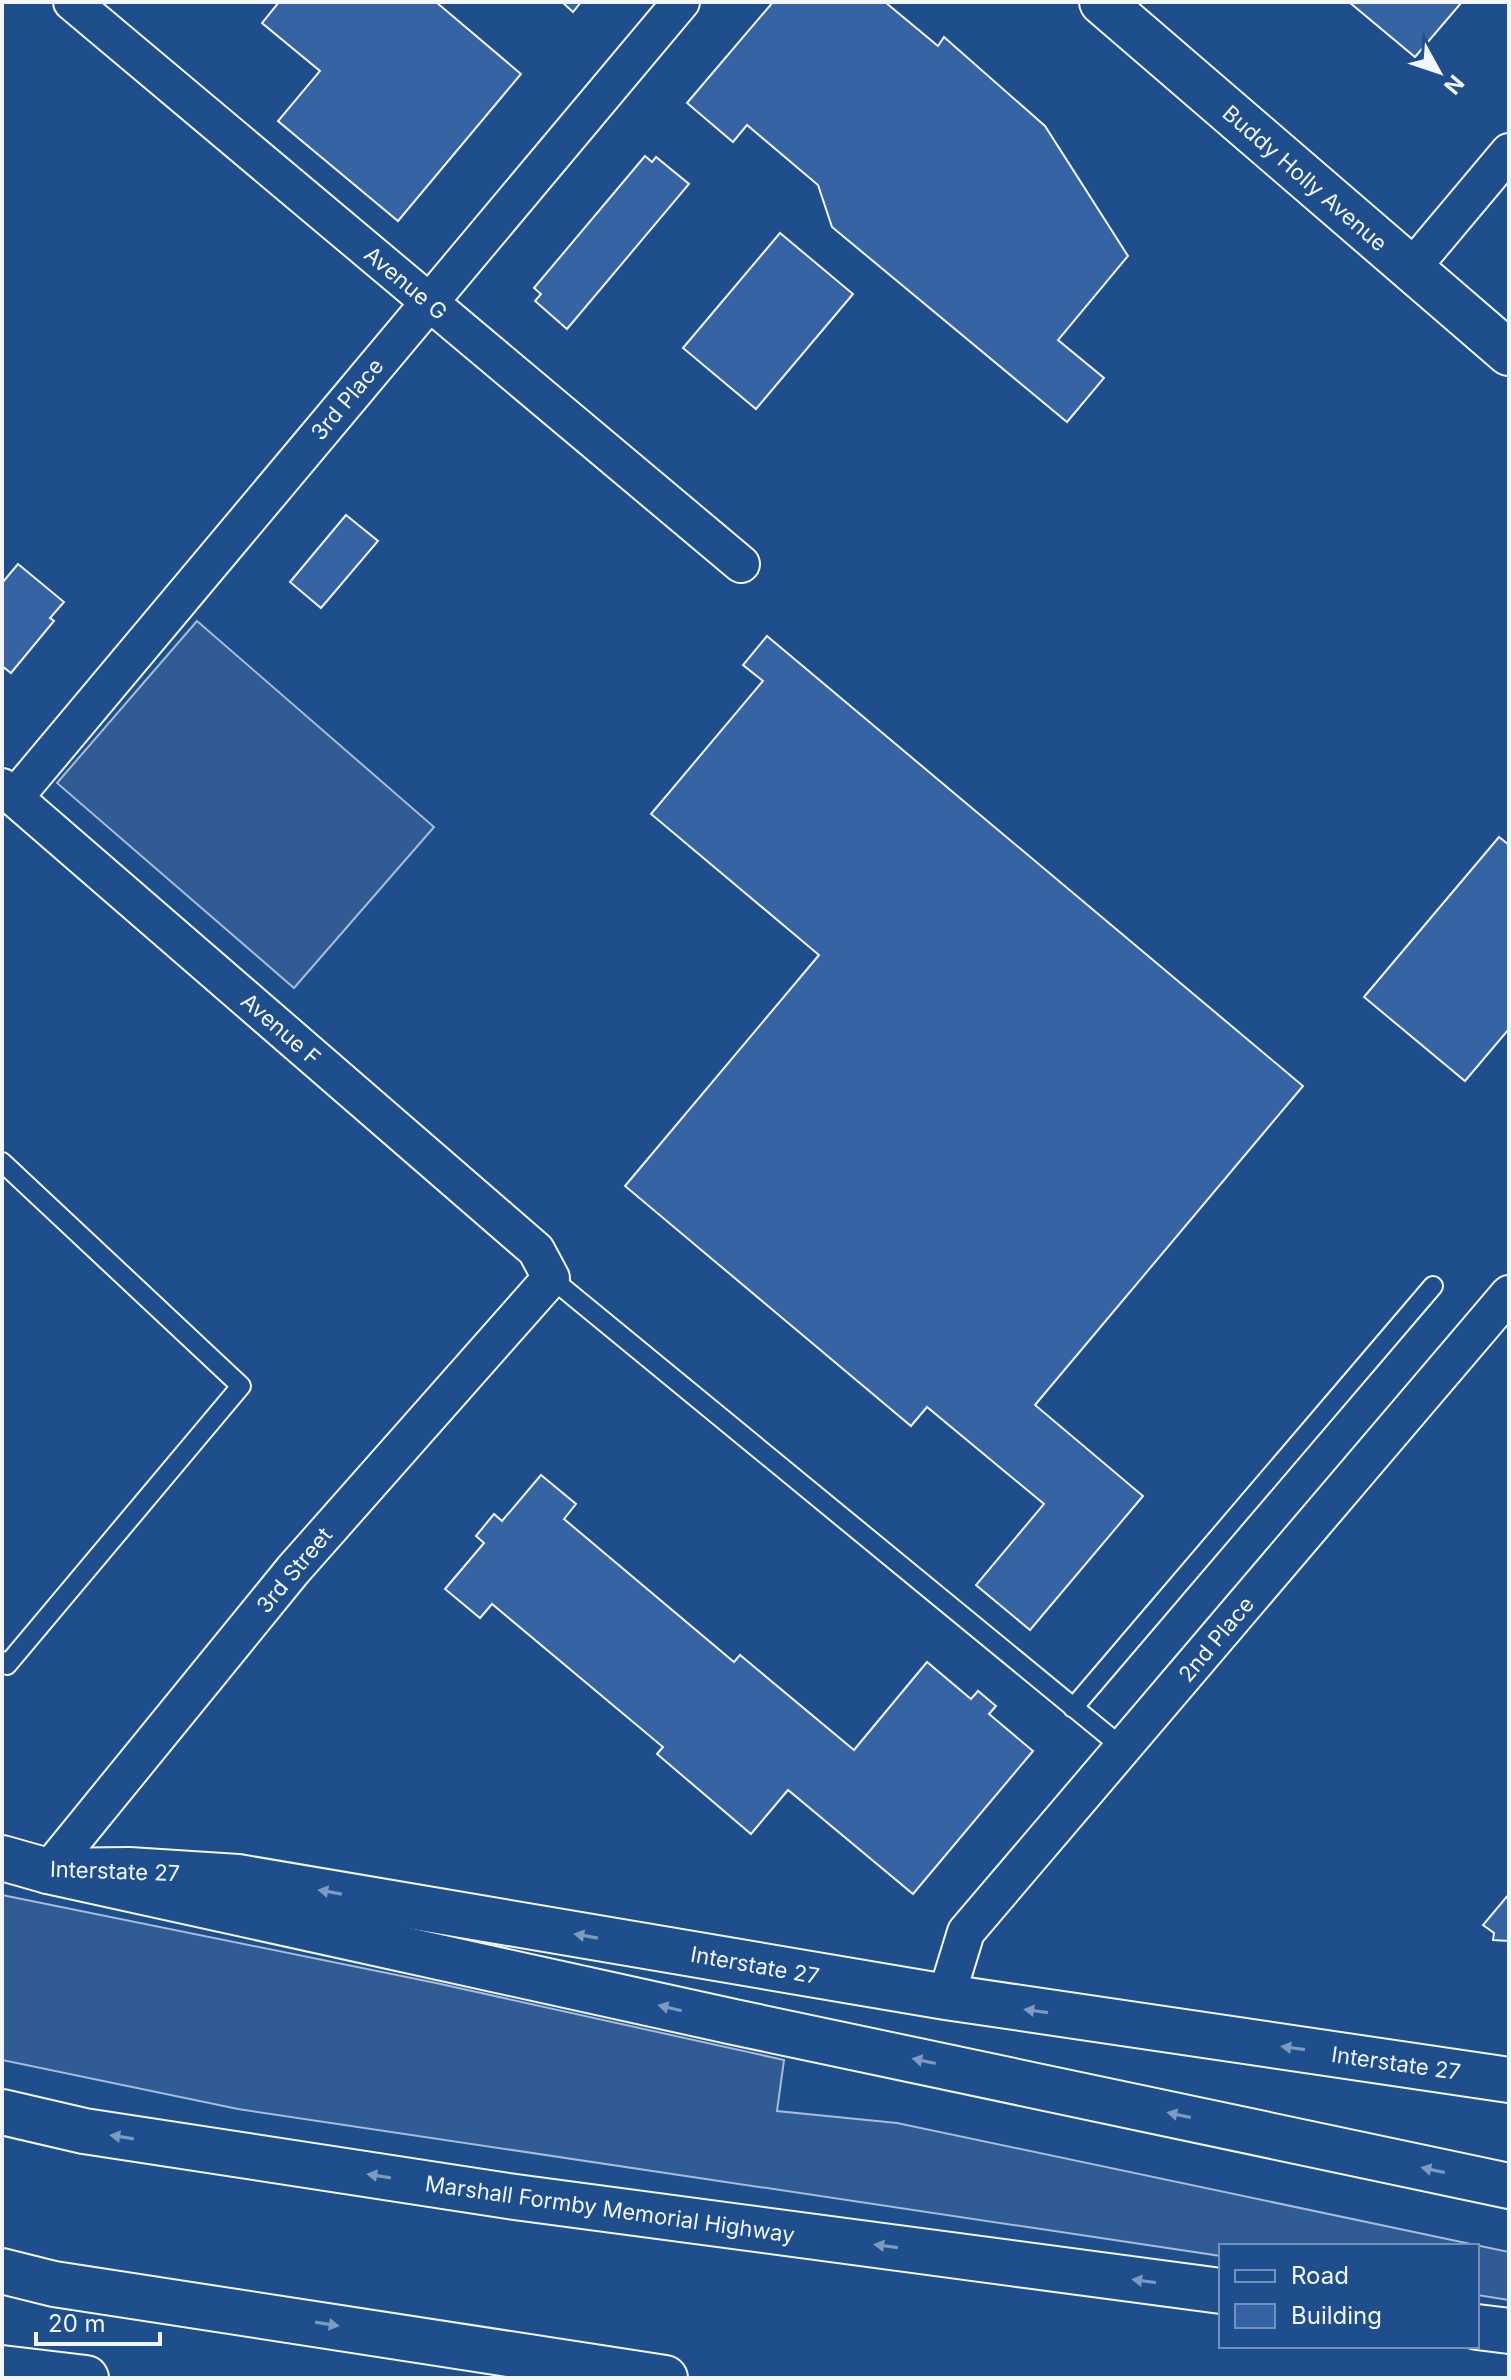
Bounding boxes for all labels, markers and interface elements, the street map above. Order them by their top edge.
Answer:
north arrow [1399,32,1479,112]
text: N [1439,70,1470,100]
street label: Buddy Holly Avenue [1218,100,1392,256]
street label: Avenue G [359,241,453,325]
street label: 3rd Place [305,353,389,445]
street label: Avenue F [236,988,326,1070]
street label: 3rd Street [251,1522,337,1618]
street label: 2nd Place [1173,1591,1259,1687]
street label: Interstate 27 [50,1856,180,1886]
one-way arrow [317,1886,342,1898]
one-way arrow [573,1929,598,1942]
street label: Interstate 27 [689,1941,821,1989]
one-way arrow [657,2001,682,2014]
one-way arrow [1023,2004,1048,2017]
one-way arrow [1280,2041,1305,2054]
street label: Interstate 27 [1330,2041,1462,2085]
one-way arrow [912,2054,937,2067]
one-way arrow [1166,2108,1191,2121]
one-way arrow [109,2130,134,2143]
one-way arrow [1420,2163,1445,2176]
one-way arrow [366,2169,391,2182]
street label: Marshall Formby Memorial Highway [424,2170,796,2248]
one-way arrow [873,2240,898,2253]
legend [1219,2244,1479,2348]
text: Road [1291,2261,1349,2290]
one-way arrow [1131,2274,1156,2287]
scale bar [36,2296,160,2346]
text: Building [1291,2301,1382,2330]
text: 20 m [48,2309,106,2338]
one-way arrow [315,2318,340,2331]

